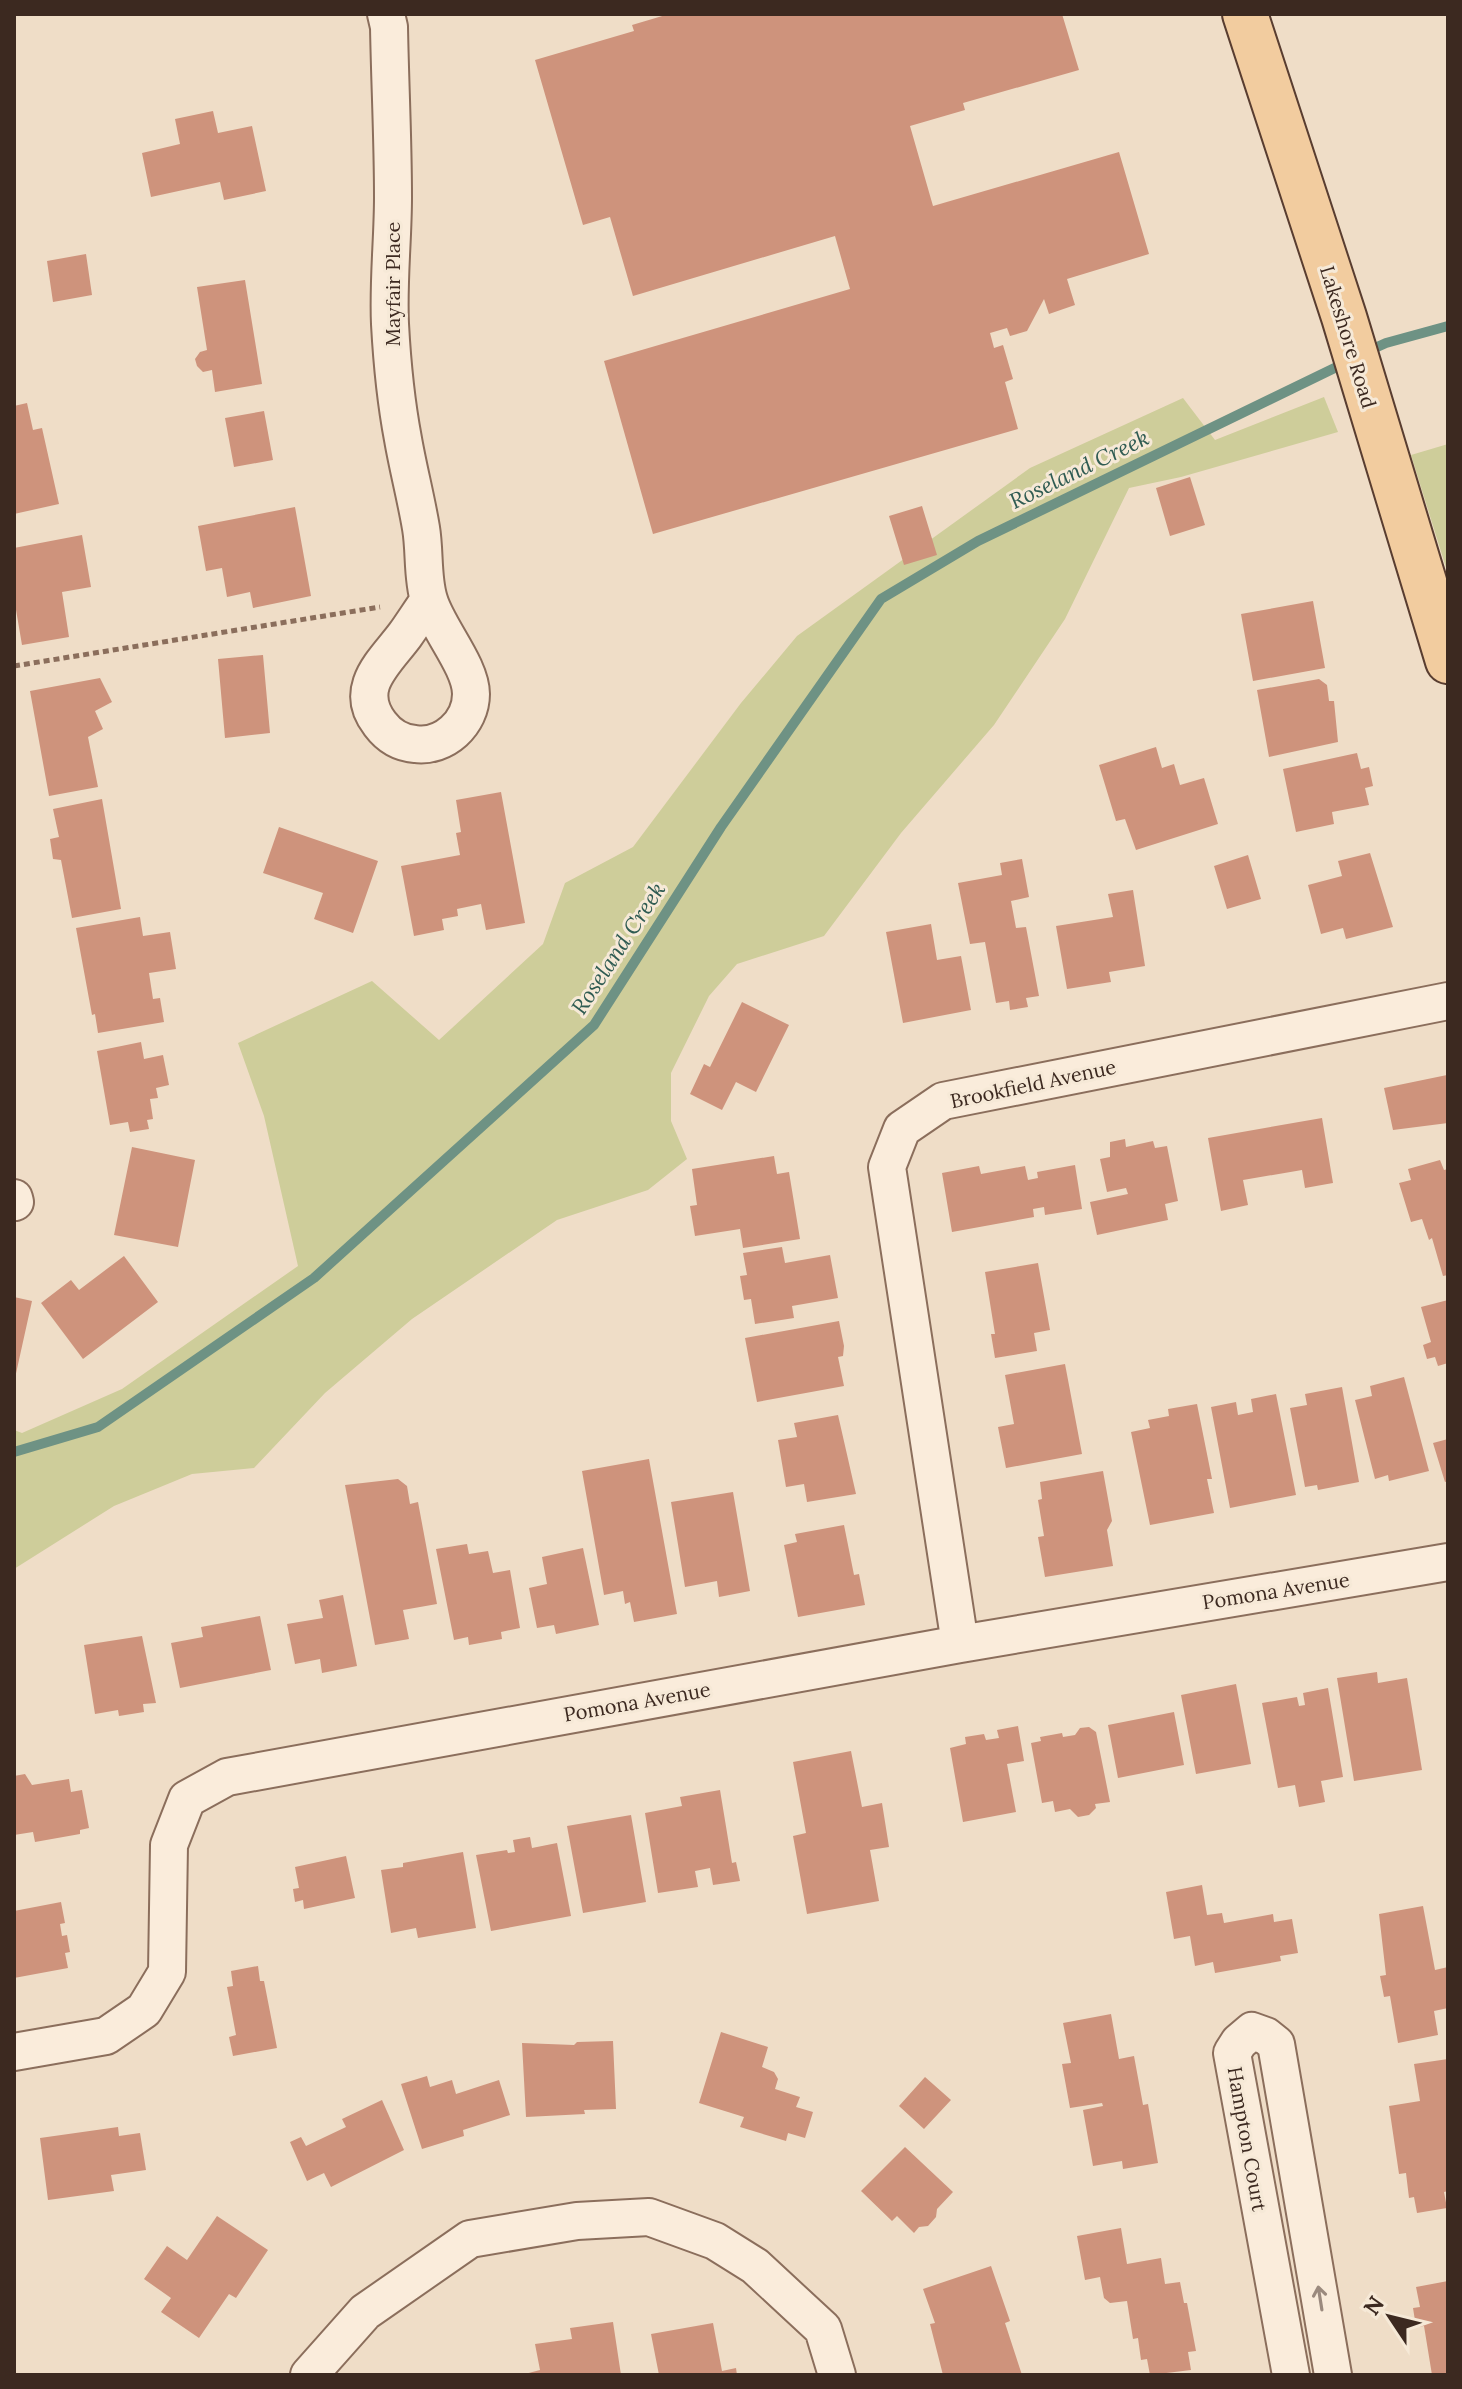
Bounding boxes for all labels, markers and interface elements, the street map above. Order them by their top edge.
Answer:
street label: Mayfair Place [380,221,405,346]
street label: Lakeshore Road [1315,263,1382,411]
water label: Roseland Creek [1005,423,1153,515]
water label: Roseland Creek [565,877,671,1019]
street label: Brookfield Avenue [948,1054,1118,1113]
street label: Pomona Avenue [1200,1566,1352,1614]
street label: Pomona Avenue [561,1676,713,1727]
street label: Hampton Court [1222,2065,1273,2214]
north arrow [1350,2277,1430,2357]
one-way arrow [1312,2286,1327,2311]
text: N [1357,2291,1390,2321]

